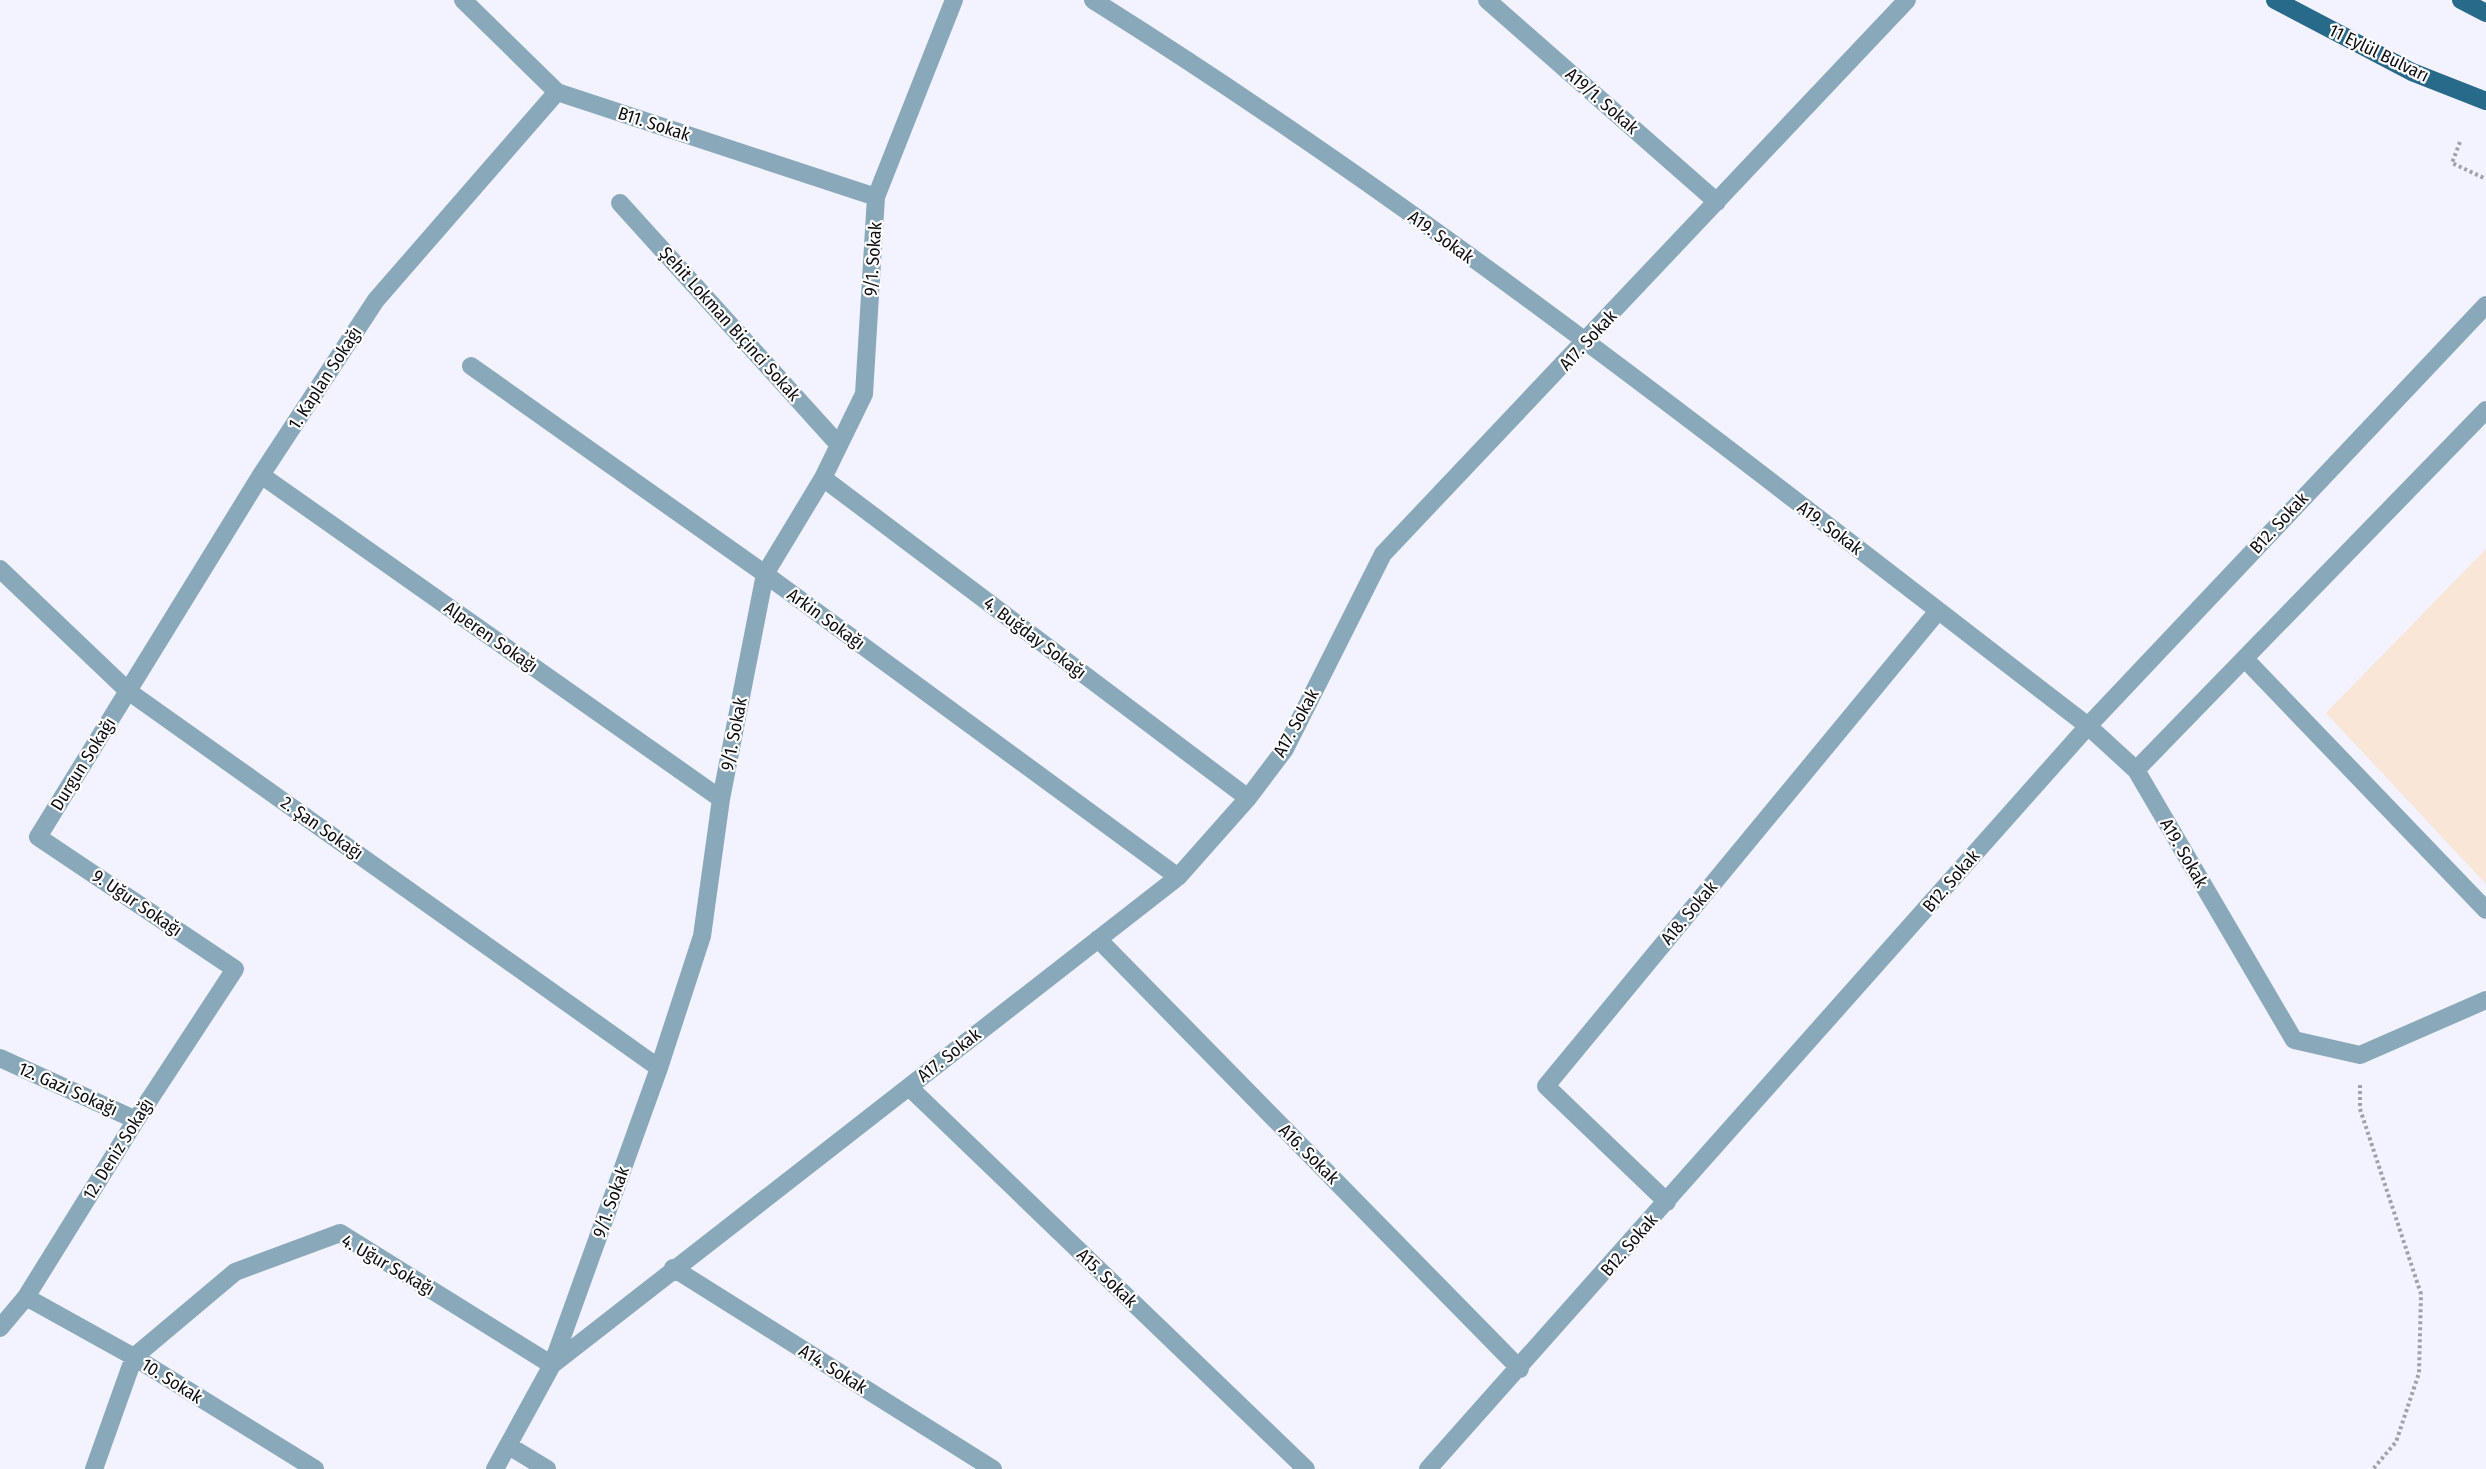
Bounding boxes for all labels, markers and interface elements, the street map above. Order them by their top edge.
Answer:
street label: 11 Eylül Bulvarı [2325,19,2433,87]
street label: A19/1. Sokak [1561,63,1644,139]
street label: B11. Sokak [615,102,693,146]
street label: A19. Sokak [1404,206,1479,269]
street label: 9/1. Sokak [859,221,887,297]
street label: Şehit Lokman Biçinci Sokak [655,242,806,406]
street label: A17. Sokak [1554,305,1622,375]
street label: 1. Kaplan Sokağı [284,322,366,434]
street label: B12. Sokak [2245,487,2313,558]
street label: A19. Sokak [1793,496,1867,560]
street label: Arkin Sokağı [783,583,869,655]
street label: 4. Buğday Sokağı [979,592,1091,684]
street label: Alperen Sokağı [440,597,542,677]
street label: A17. Sokak [1268,684,1324,761]
street label: 9/1. Sokak [716,695,752,773]
street label: Durgun Sokağı [46,713,120,815]
street label: 2. Şan Sokağı [277,792,367,864]
street label: A19. Sokak [2155,815,2213,892]
street label: B12. Sokak [1918,845,1985,917]
street label: 9. Uğur Sokağı [88,865,186,941]
street label: A18. Sokak [1656,876,1722,949]
street label: A17. Sokak [913,1023,986,1087]
street label: 12. Gazi Sokağı [15,1057,121,1121]
street label: 12. Deniz Sokağı [78,1094,158,1204]
street label: A16. Sokak [1274,1119,1344,1189]
street label: 9/1. Sokak [588,1163,634,1241]
street label: B12. Sokak [1596,1209,1663,1281]
street label: 4. Uğur Sokağı [338,1230,438,1300]
street label: A15. Sokak [1072,1244,1142,1313]
street label: A14. Sokak [795,1340,872,1399]
street label: 10. Sokak [137,1354,207,1409]

